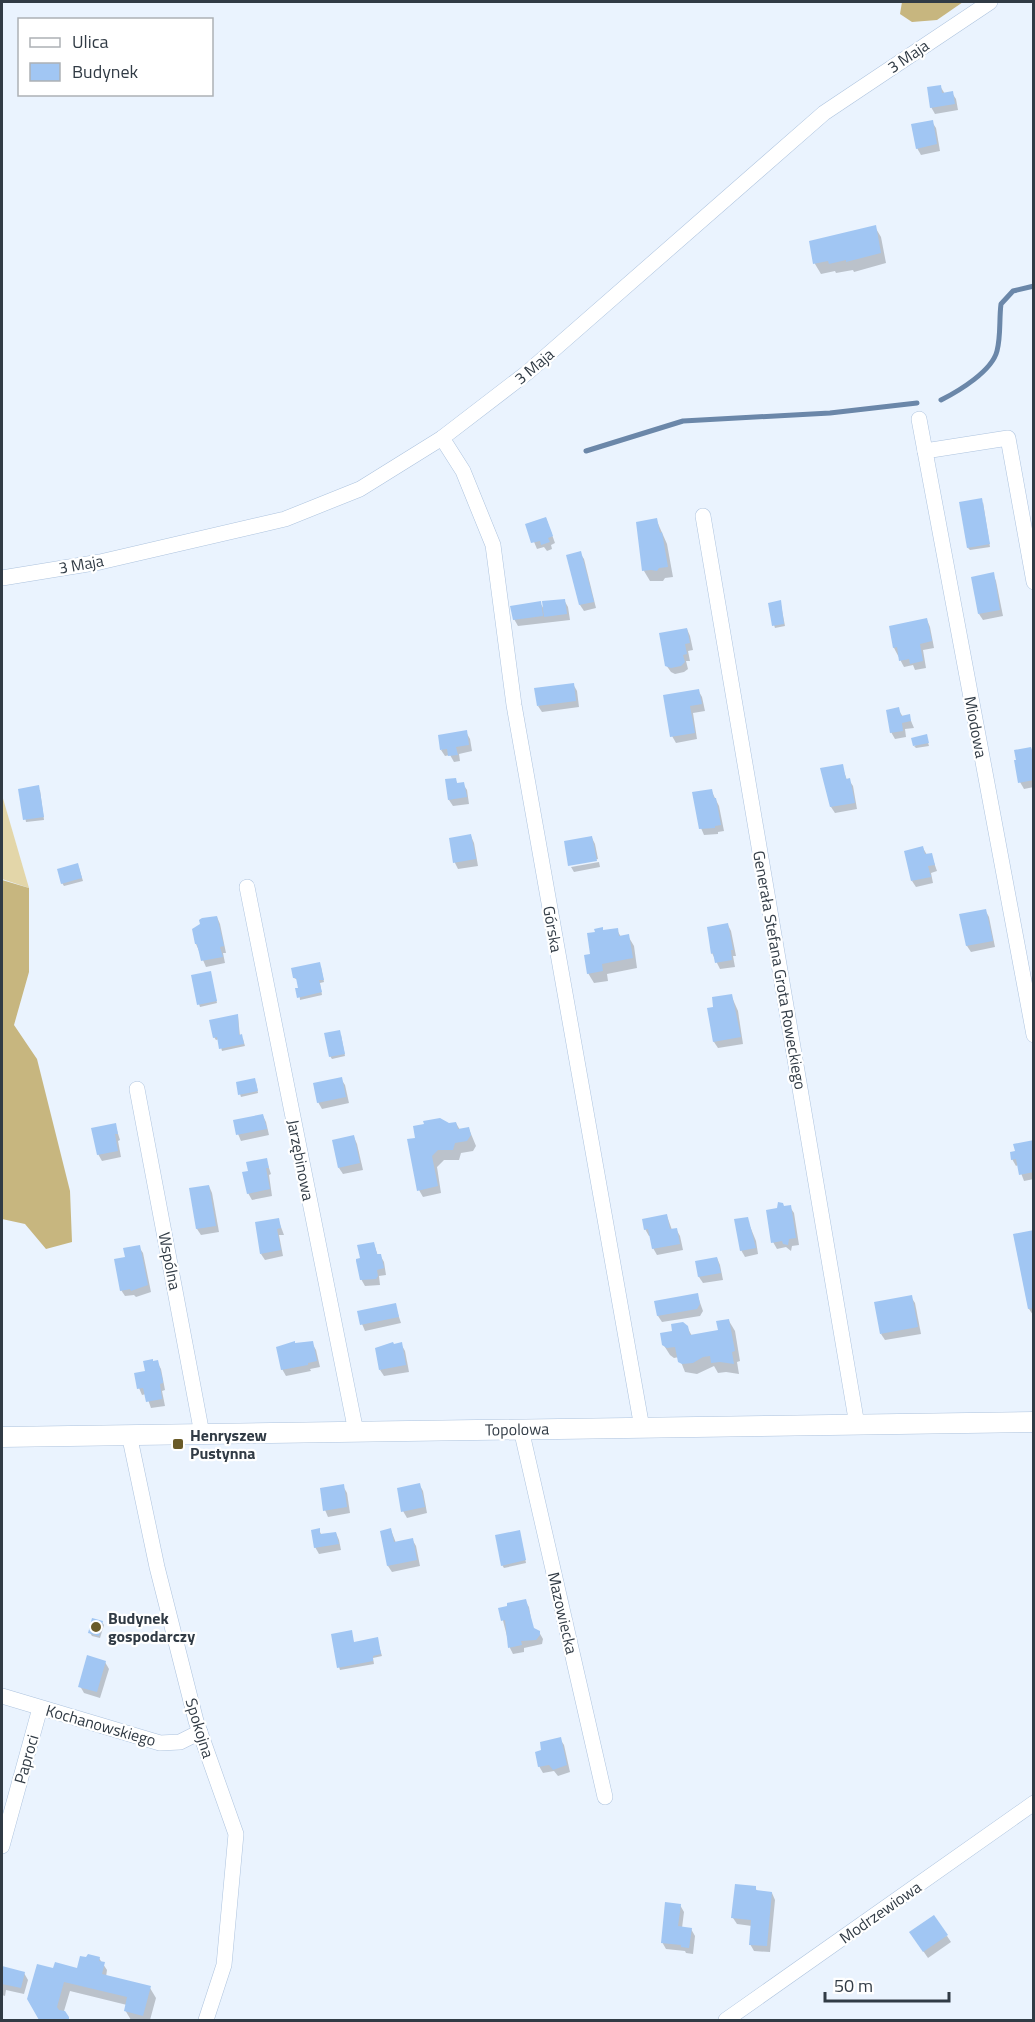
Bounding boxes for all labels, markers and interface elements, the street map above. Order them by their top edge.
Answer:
legend [18,18,213,96]
text: Ulica [72,28,109,55]
street label: 3 Maja [882,33,934,79]
text: Budynek [72,58,139,85]
street label: 3 Maja [509,342,559,390]
street label: 3 Maja [57,548,105,580]
street label: Miodowa [958,694,994,760]
street label: Generała Stefana Grota Roweckiego [747,849,813,1091]
street label: Górska [537,904,569,954]
street label: Jarzębinowa [281,1117,321,1203]
street label: Wspólna [153,1230,187,1292]
street label: Topolowa [485,1416,549,1442]
place label: Henryszew Pustynna [190,1423,267,1465]
marker: Henryszew Pustynna [171,1437,185,1451]
street label: Mazowiecka [542,1570,584,1656]
place label: Budynek gospodarczy [108,1606,195,1648]
marker: Budynek gospodarczy [89,1620,103,1634]
street label: Spokojna [180,1695,220,1761]
street label: Kochanowskiego [43,1698,159,1752]
street label: Paproci [8,1732,44,1786]
street label: Modrzewiowa [834,1875,926,1949]
scale bar [825,1965,950,2003]
text: 50 m [834,1972,873,1999]

